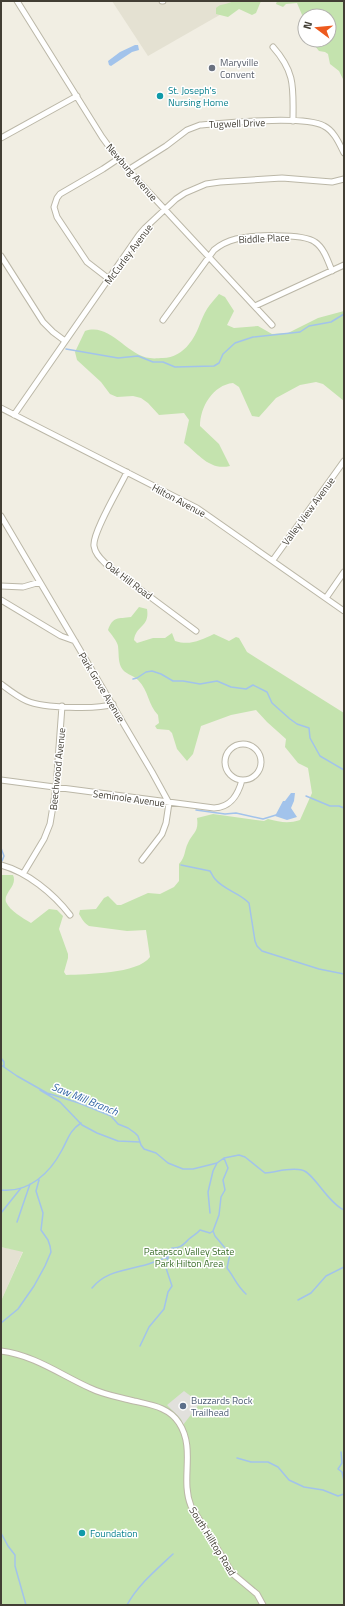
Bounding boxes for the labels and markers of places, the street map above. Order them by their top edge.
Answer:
place label: Maryville Convent [220,55,258,82]
marker: Maryville Convent [207,63,217,73]
place label: St. Joseph's Nursing Home [168,83,228,110]
marker: St. Joseph's Nursing Home [155,91,165,101]
place label: Buzzards Rock Trailhead [191,1393,253,1420]
marker: Buzzards Rock Trailhead [178,1401,188,1411]
place label: Foundation [90,1526,138,1541]
marker: Foundation [77,1528,87,1538]

